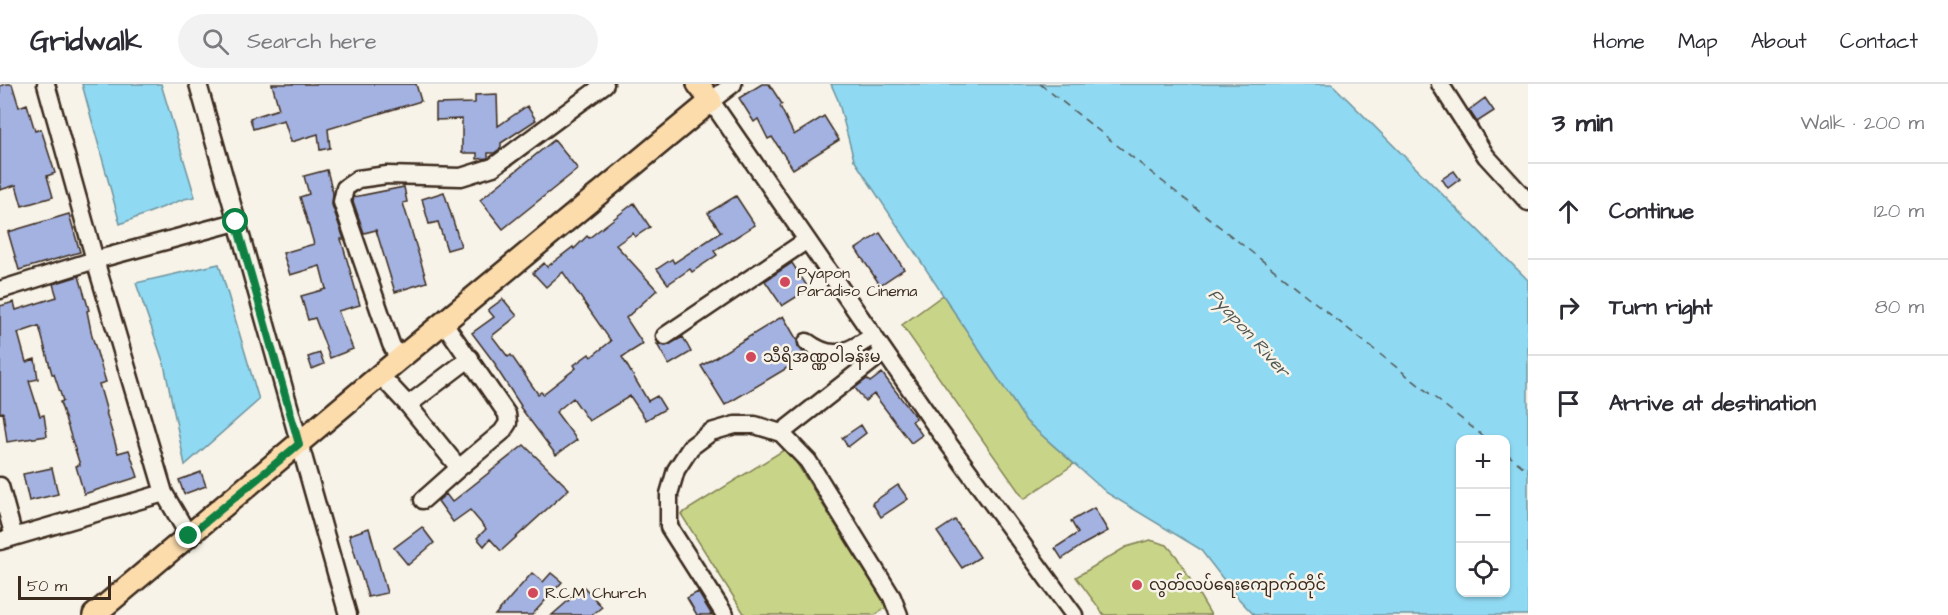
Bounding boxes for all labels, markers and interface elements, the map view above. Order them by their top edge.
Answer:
search box [178,14,598,68]
text: Gridwalk [30,22,142,61]
icon: search [199,25,232,58]
text: Search here [247,26,377,57]
text: Home [1593,27,1645,56]
text: Map [1678,27,1718,56]
text: About [1751,27,1807,56]
text: Contact [1840,27,1918,56]
text: 3 min [1552,105,1613,141]
text: Walk · 200 m [1801,109,1924,137]
icon: ahead [1552,195,1585,228]
text: Continue [1609,196,1694,227]
text: 120 m [1874,197,1924,225]
route start [222,208,248,234]
place label: Pyapon Paradiso Cinema [797,262,917,302]
marker: Pyapon Paradiso Cinema [778,275,792,289]
water label: Pyapon River [1202,283,1297,385]
icon: right [1552,291,1585,324]
text: Turn right [1609,292,1712,323]
text: 80 m [1875,293,1924,321]
place label: သီရိအဏ္ဏဝါခန်းမ [763,345,881,370]
marker: သီရိအဏ္ဏဝါခန်းမ [744,350,758,364]
icon: arrive [1552,387,1585,420]
text: Arrive at destination [1609,388,1816,419]
map controls [1456,435,1510,597]
button: + [1456,435,1510,489]
button: − [1456,489,1510,543]
route end [175,522,201,548]
button: locate [1456,543,1510,597]
scale bar [18,573,111,600]
place label: လွတ်လပ်ရေးကျောက်တိုင် [1149,573,1326,599]
text: 50 m [27,575,67,597]
marker: လွတ်လပ်ရေးကျောက်တိုင် [1130,578,1144,592]
place label: R.C.M Church [545,582,646,604]
marker: R.C.M Church [526,586,540,600]

